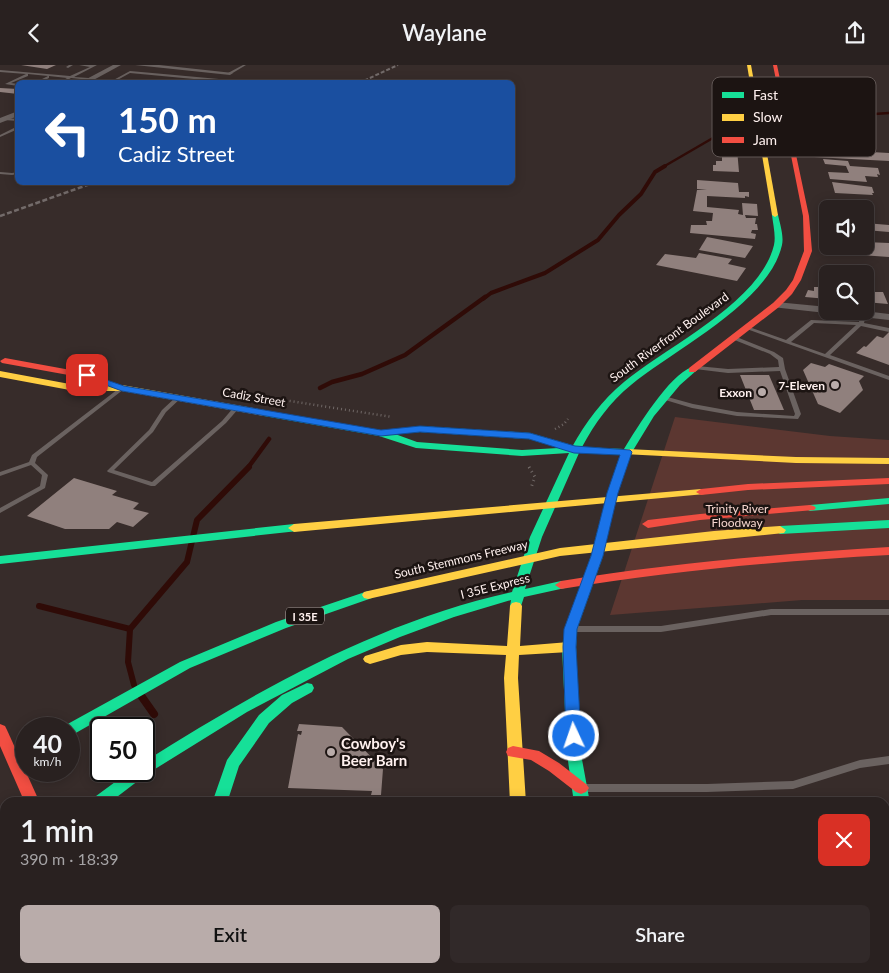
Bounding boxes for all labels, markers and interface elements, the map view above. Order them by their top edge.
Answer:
icon: back [20,19,48,47]
text: Waylane [402,19,487,46]
icon: share [841,19,869,47]
legend [712,77,876,157]
text: Fast [753,86,778,103]
text: 150 m [118,98,217,140]
icon: left [35,100,100,165]
text: Slow [753,108,783,125]
text: Jam [753,131,777,148]
text: Cadiz Street [118,140,235,167]
map controls [819,200,874,320]
button: sound [819,200,874,255]
button: search [819,265,874,320]
street label: South Riverfront Boulevard [607,289,731,385]
pin [66,354,108,396]
icon: arrive [73,361,101,389]
place label: 7-Eleven [778,378,825,393]
marker: 7-Eleven [829,379,841,391]
street label: Cadiz Street [221,384,287,410]
place label: Exxon [719,385,752,400]
marker: Exxon [756,386,768,398]
park label: Trinity River Floodway [706,501,769,530]
street label: South Stemmons Freeway [393,536,530,582]
street label: I 35E Express [459,570,531,602]
road number: I 35E [286,607,324,625]
position arrow [547,709,599,761]
speed limit sign: 50 [90,717,155,782]
text: 40 [33,728,62,758]
place label: Cowboy's Beer Barn [341,734,407,769]
marker: Cowboy's Beer Barn [325,746,337,758]
text: km/h [33,754,62,769]
text: 1 min [20,812,94,848]
button: close [818,814,870,866]
text: 390 m · 18:39 [20,849,119,868]
button: Exit [20,905,440,963]
button: Share [450,905,870,963]

